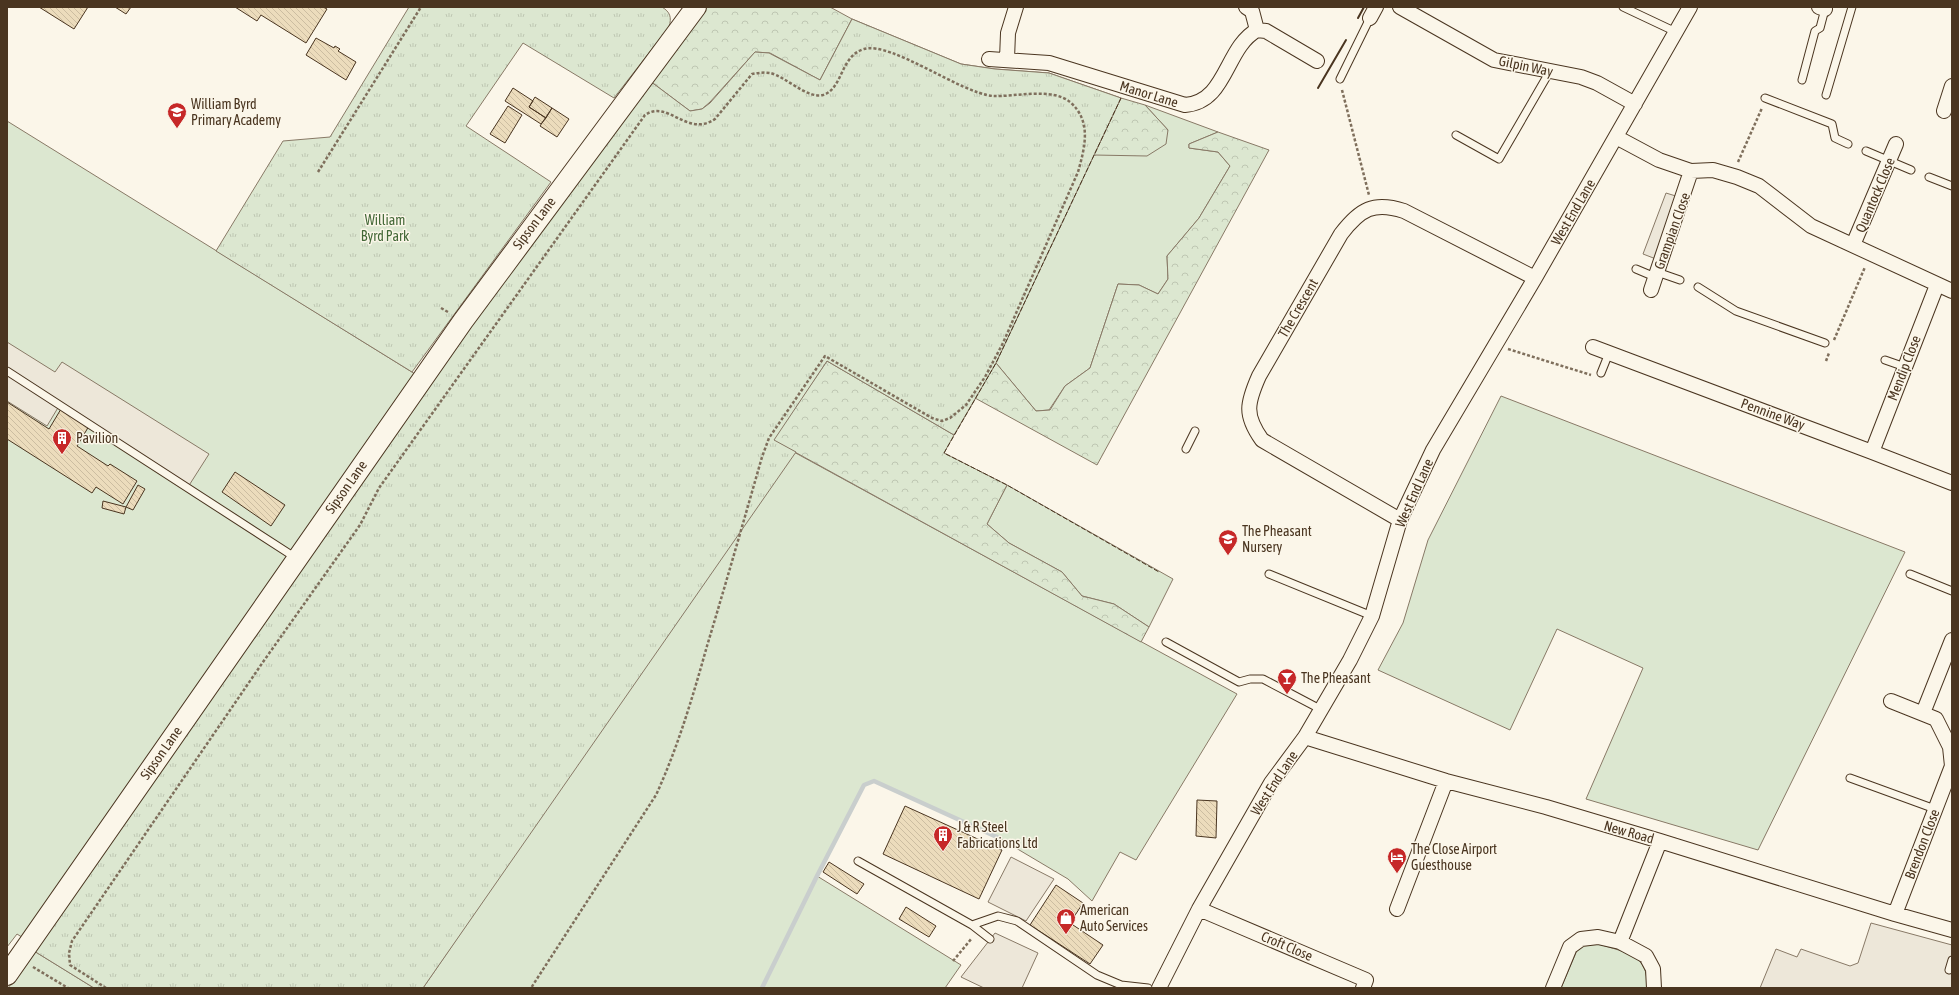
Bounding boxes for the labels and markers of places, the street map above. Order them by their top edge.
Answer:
place label: William Byrd Primary Academy [191,96,281,128]
school or university icon: William Byrd Primary Academy [166,101,188,129]
building icon: Pavilion [51,427,73,455]
place label: Pavilion [76,430,118,446]
place label: The Pheasant Nursery [1242,523,1312,555]
school or university icon: The Pheasant Nursery [1217,528,1239,556]
bar icon: The Pheasant [1276,667,1298,695]
place label: The Pheasant [1301,670,1371,686]
place label: J & R Steel Fabrications Ltd [957,819,1038,851]
building icon: J & R Steel Fabrications Ltd [932,824,954,852]
place label: The Close Airport Guesthouse [1411,841,1497,873]
hotel icon: The Close Airport Guesthouse [1386,846,1408,874]
place label: American Auto Services [1080,902,1148,934]
shop icon: American Auto Services [1055,907,1077,935]

